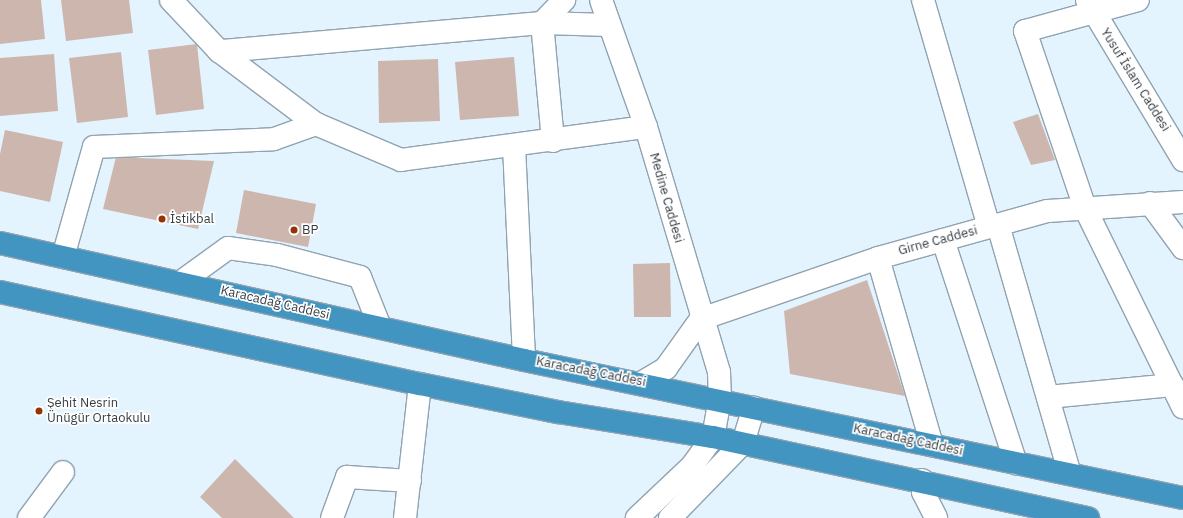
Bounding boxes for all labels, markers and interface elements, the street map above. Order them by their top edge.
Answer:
street label: Yusuf İslam Caddesi [1097,25,1173,135]
street label: Medine Caddesi [646,151,686,245]
place label: İstikbal [170,211,214,227]
marker: İstikbal [157,214,167,224]
place label: BP [302,222,318,238]
street label: Girne Caddesi [897,223,979,259]
marker: BP [289,225,299,235]
street label: Karacadağ Caddesi [219,283,331,323]
street label: Karacadağ Caddesi [535,354,647,390]
place label: Şehit Nesrin Ünügür Ortaokulu [47,396,150,427]
marker: Şehit Nesrin Ünügür Ortaokulu [34,406,44,416]
street label: Karacadağ Caddesi [852,421,964,459]

